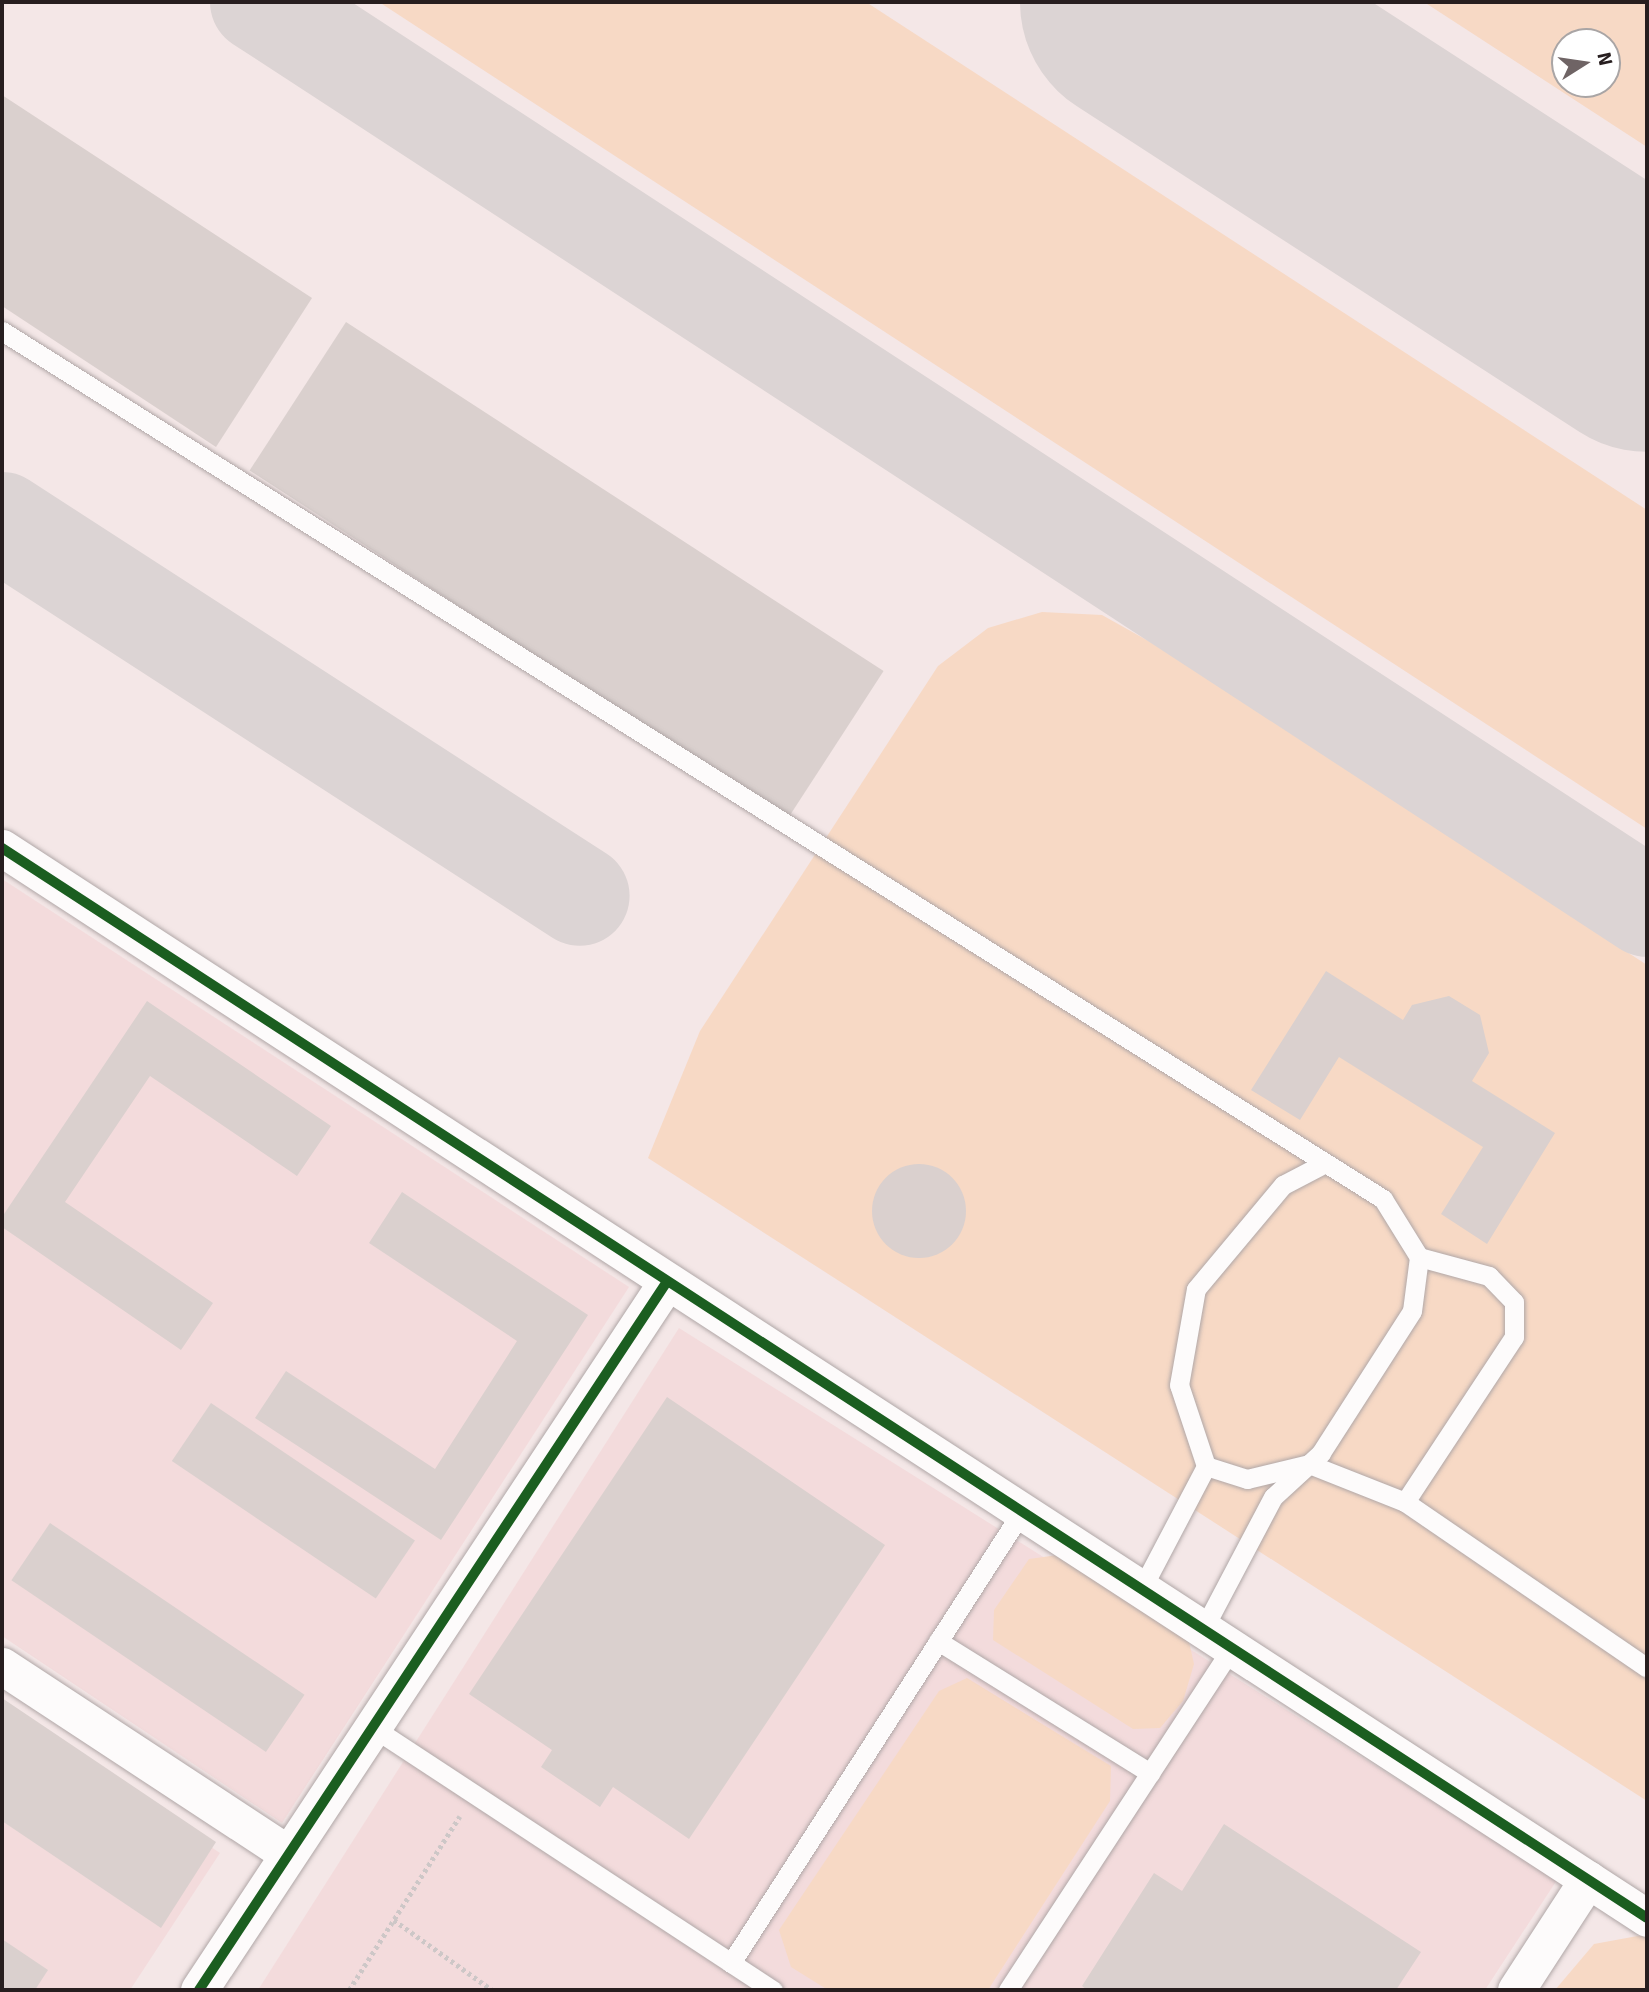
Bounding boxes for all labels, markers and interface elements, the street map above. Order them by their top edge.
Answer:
north arrow [1551,28,1621,98]
text: N [1591,50,1618,68]

